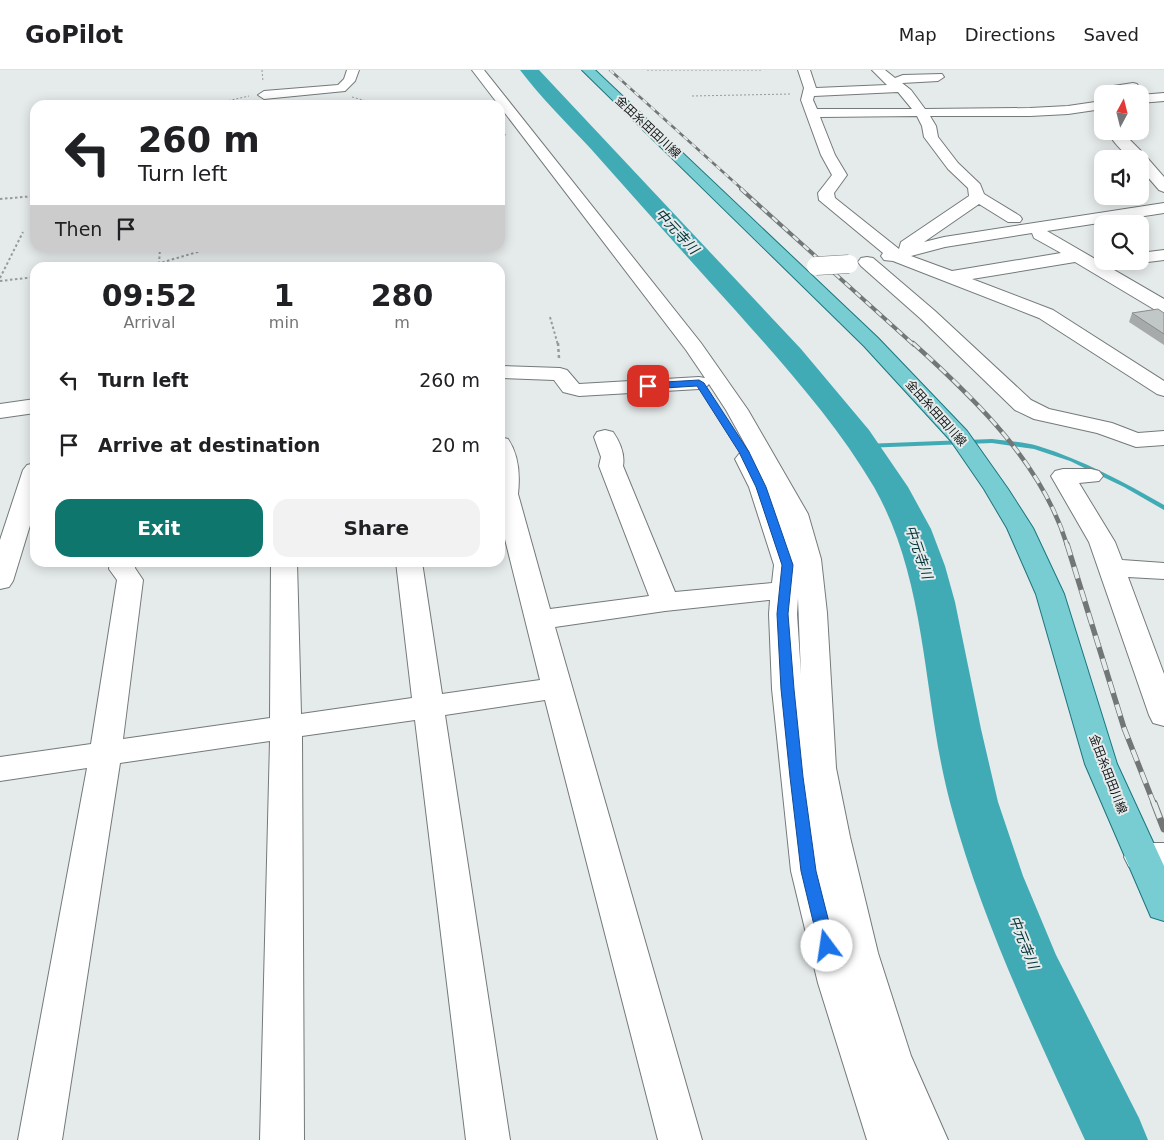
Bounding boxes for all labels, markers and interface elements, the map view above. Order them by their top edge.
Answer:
text: GoPilot [25,21,123,49]
text: Map [899,24,937,45]
text: Directions [965,24,1055,45]
text: Saved [1083,24,1139,45]
north arrow [1094,85,1149,140]
map controls [1094,85,1149,270]
street label: 金田糸田田川線 [613,93,683,161]
icon: left [55,120,120,185]
text: 260 m [138,120,260,160]
button: sound [1094,150,1149,205]
text: Turn left [138,161,227,186]
water label: 中元寺川 [652,205,703,258]
icon: arrive [112,215,140,243]
button: search [1094,215,1149,270]
text: Then [55,218,102,240]
text: 09:52 [102,278,197,313]
text: 1 [273,278,294,313]
text: 280 [371,278,433,313]
text: Arrival [123,313,175,332]
text: min [269,313,299,332]
text: m [394,313,410,332]
pin [627,365,669,407]
icon: left [55,366,83,394]
text: Turn left [98,369,189,391]
text: 260 m [419,369,480,391]
icon: arrive [634,372,662,400]
street label: 金田糸田田川線 [903,377,969,449]
icon: arrive [55,431,83,459]
text: Arrive at destination [98,434,320,456]
text: 20 m [431,434,480,456]
button: Exit [55,499,263,557]
button: Share [273,499,480,557]
water label: 中元寺川 [902,523,936,583]
street label: 金田糸田田川線 [1086,732,1130,816]
water label: 中元寺川 [1006,913,1043,973]
position arrow [800,919,852,971]

